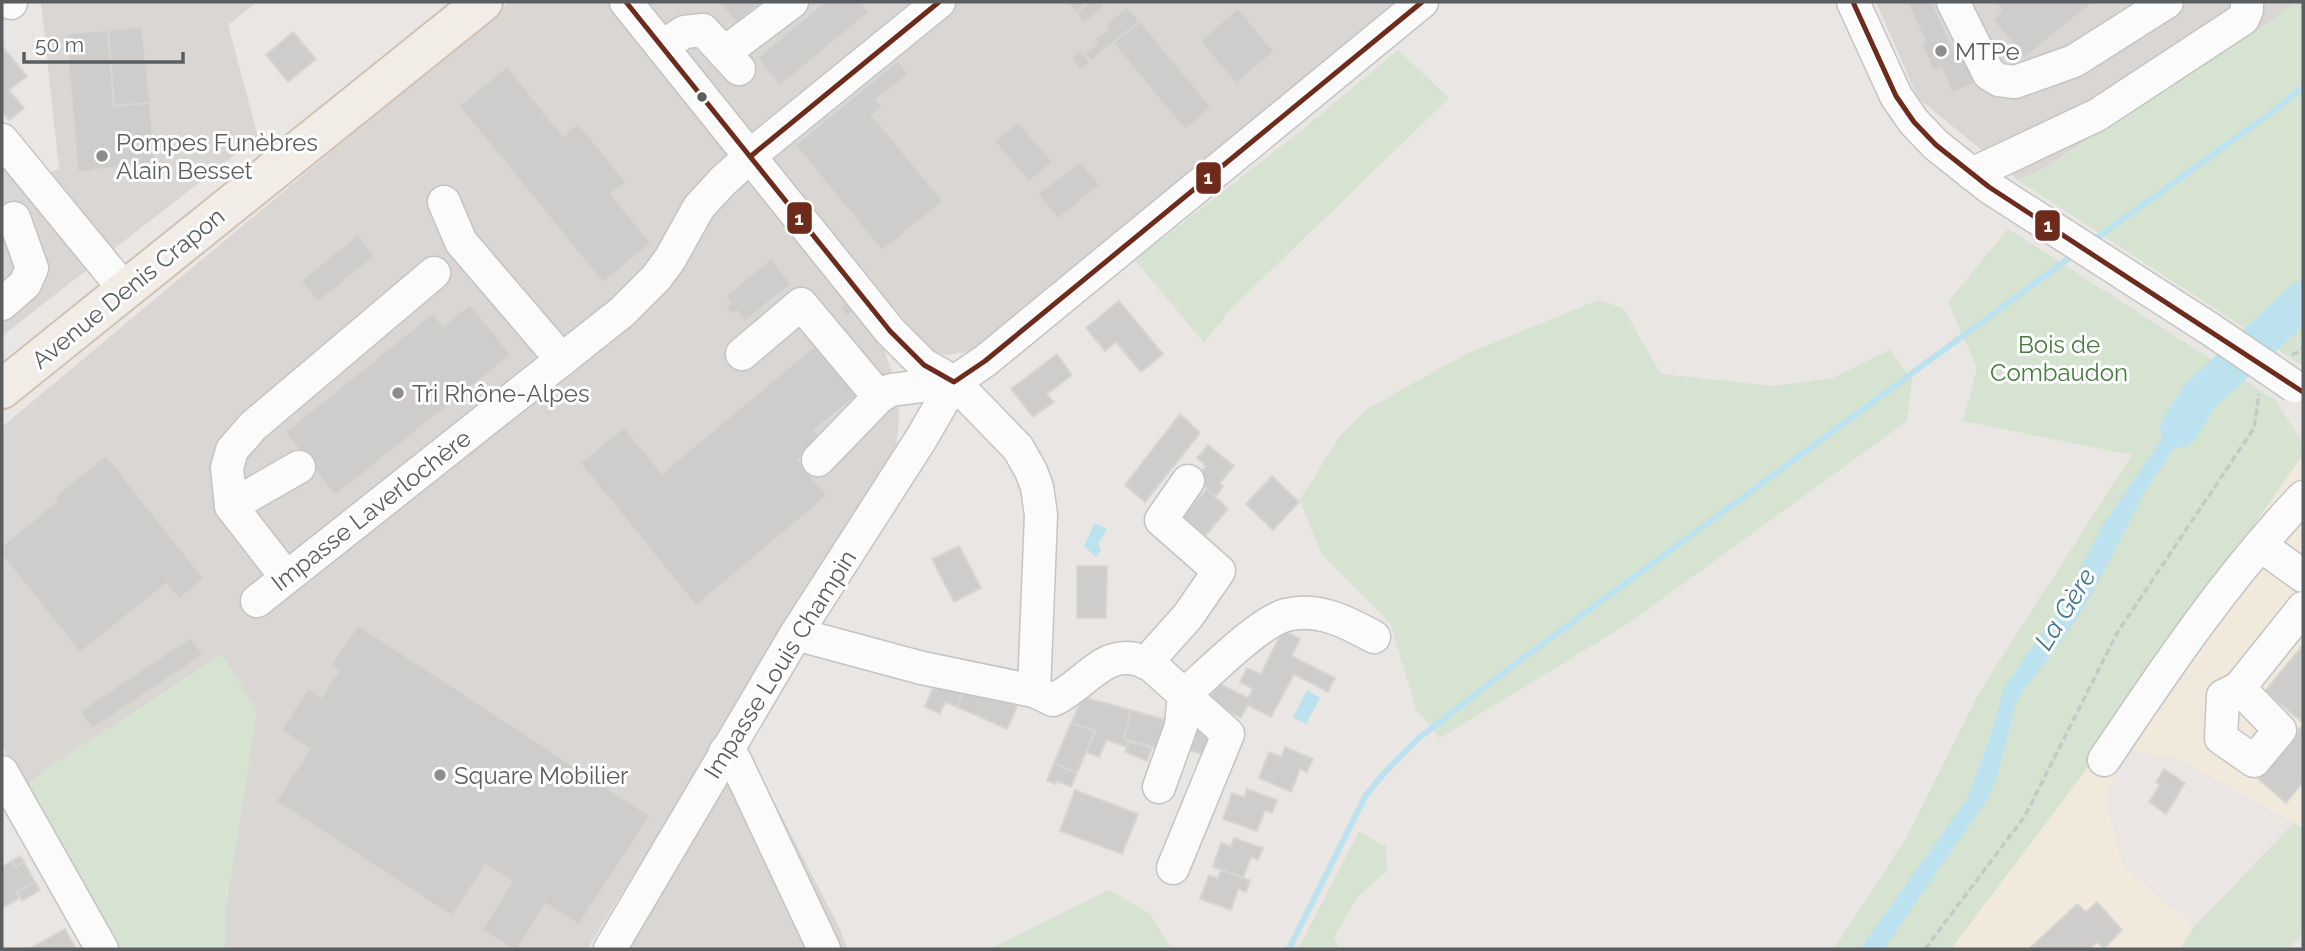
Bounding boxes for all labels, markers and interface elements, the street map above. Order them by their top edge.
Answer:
scale bar [24,21,184,65]
text: 50 m [35,32,84,57]
place label: MTPe [1955,37,2019,66]
marker: MTPe [1933,43,1949,59]
unlabelled marker [695,90,709,104]
place label: Pompes Funèbres Alain Besset [116,128,318,185]
marker: Pompes Funèbres Alain Besset [94,148,110,164]
line badge: 1 [1195,161,1222,195]
text: 1 [1203,166,1213,188]
street label: Avenue Denis Crapon [26,201,230,375]
line badge: 1 [786,201,813,235]
text: 1 [794,207,804,229]
line badge: 1 [2034,209,2061,242]
text: 1 [2043,214,2053,236]
park label: Bois de Combaudon [1990,330,2128,387]
place label: Tri Rhône-Alpes [412,379,589,408]
marker: Tri Rhône-Alpes [390,385,406,401]
street label: Impasse Laverlochère [266,423,476,597]
street label: Impasse Louis Champin [698,544,862,784]
water label: La Gère [2028,563,2102,655]
place label: Square Mobilier [454,761,629,790]
marker: Square Mobilier [432,767,448,783]

